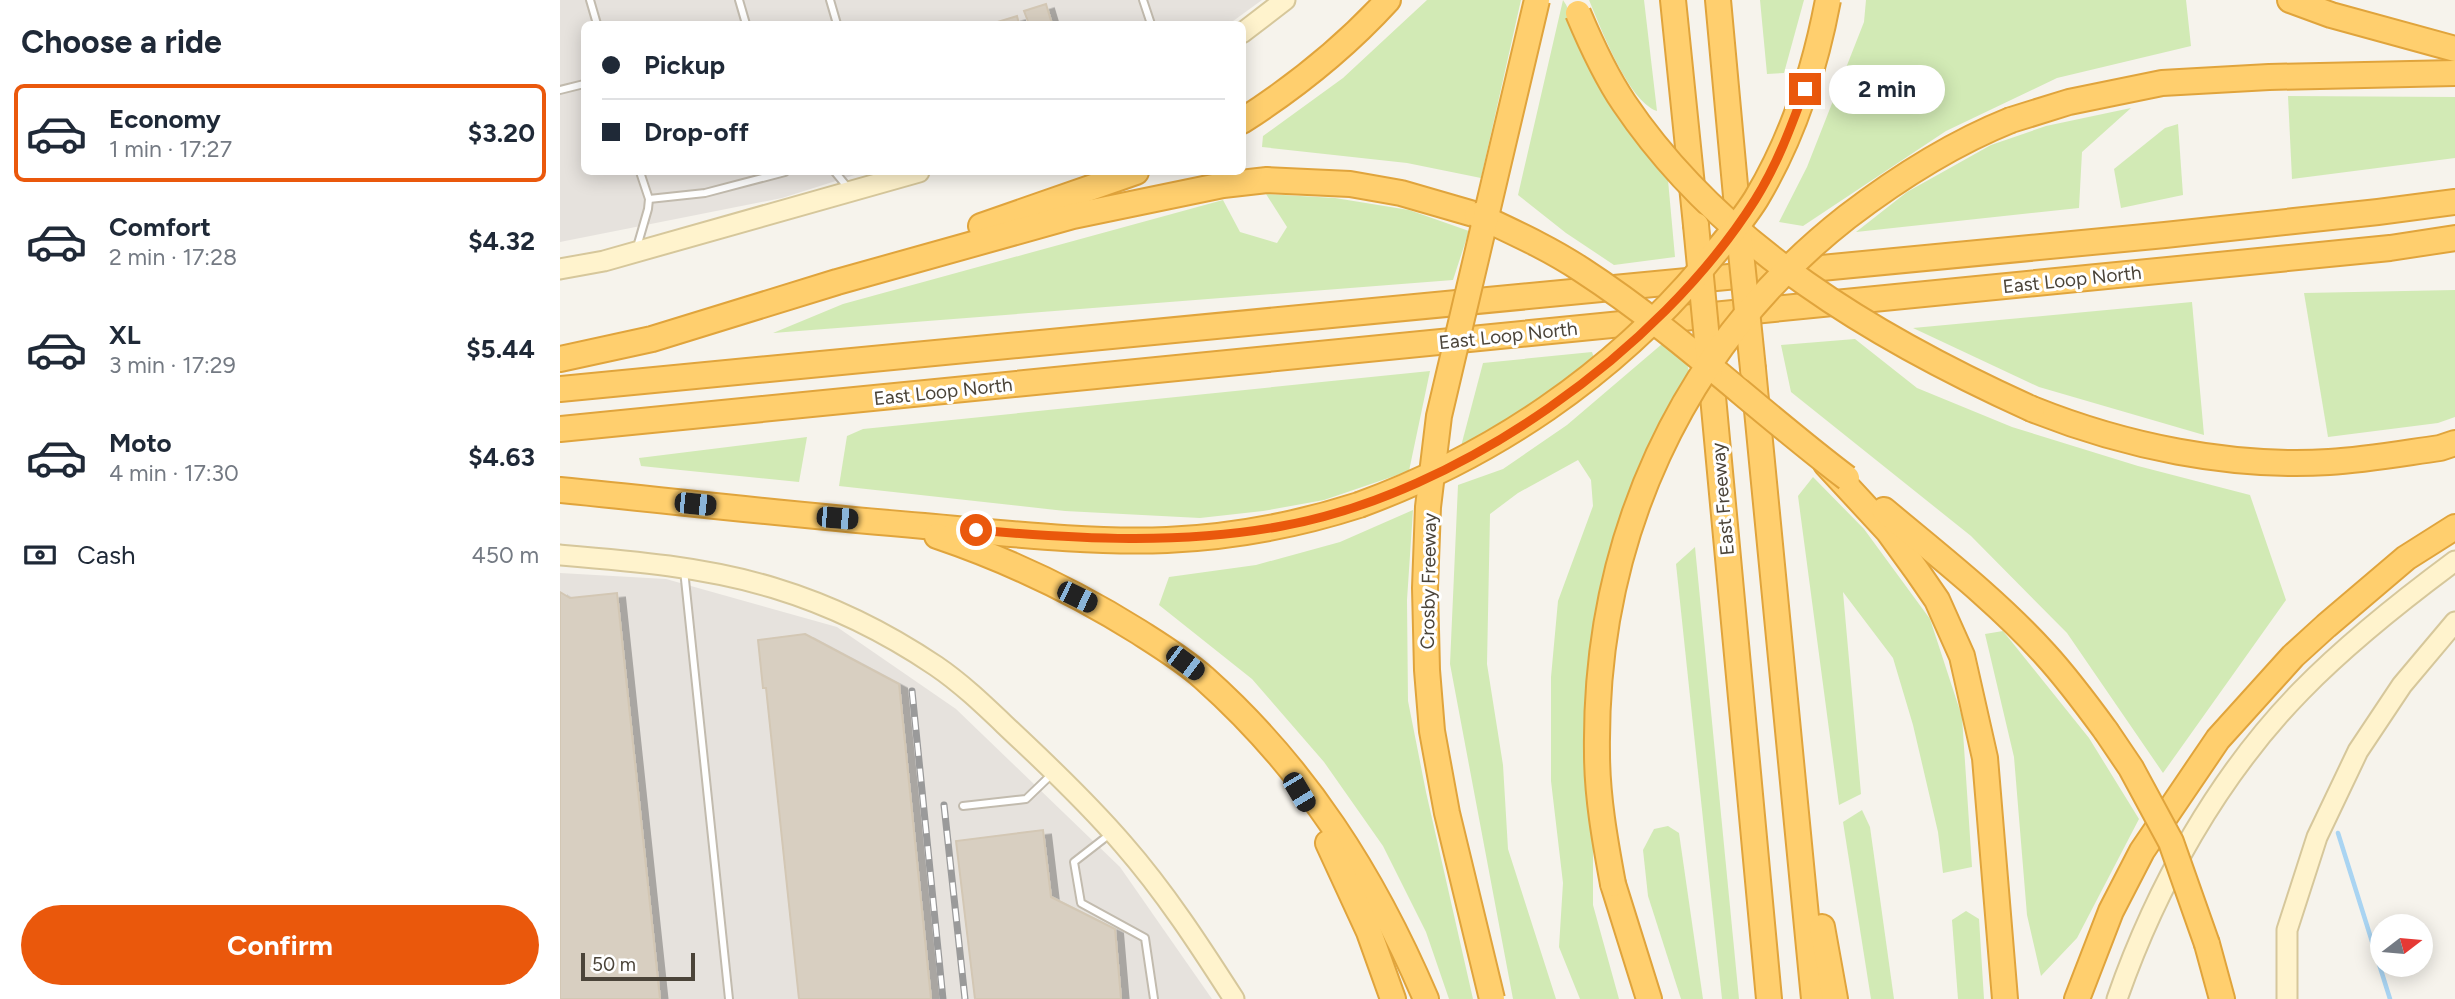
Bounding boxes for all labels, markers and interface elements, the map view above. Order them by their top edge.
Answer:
text: Choose a ride [21,23,222,61]
text: Pickup [644,49,725,81]
callout: 2 min [1830,64,1945,114]
route end [1789,73,1821,105]
text: 2 min [1858,75,1916,103]
icon: car [25,102,88,165]
text: Economy [109,103,221,135]
text: Drop-off [644,116,749,148]
text: $3.20 [468,117,535,149]
text: 1 min · 17:27 [109,135,232,163]
icon: car [25,210,88,273]
text: Comfort [109,211,211,243]
text: $4.32 [468,225,535,257]
text: 2 min · 17:28 [109,243,237,271]
street label: East Loop North [2002,261,2143,298]
street label: East Loop North [1438,317,1579,354]
icon: car [25,318,88,381]
text: XL [109,319,141,351]
text: $5.44 [466,333,535,365]
text: 3 min · 17:29 [109,351,236,379]
street label: East Loop North [873,373,1014,410]
icon: car [25,426,88,489]
text: Moto [109,427,172,459]
text: $4.63 [468,441,535,473]
street label: East Freeway [1706,442,1739,556]
text: 4 min · 17:30 [109,459,239,487]
car [674,491,717,517]
car [816,506,859,530]
street label: Crosby Freeway [1416,512,1441,650]
route start [960,514,992,546]
icon: cash [21,536,59,574]
text: Cash [77,539,136,571]
text: 450 m [471,541,539,569]
car [1054,578,1101,616]
car [1162,642,1209,684]
car [1280,769,1319,815]
button: Confirm [21,905,539,985]
north arrow [2370,914,2432,976]
map controls [2370,914,2433,977]
scale bar [581,950,695,982]
text: 50 m [592,953,636,976]

